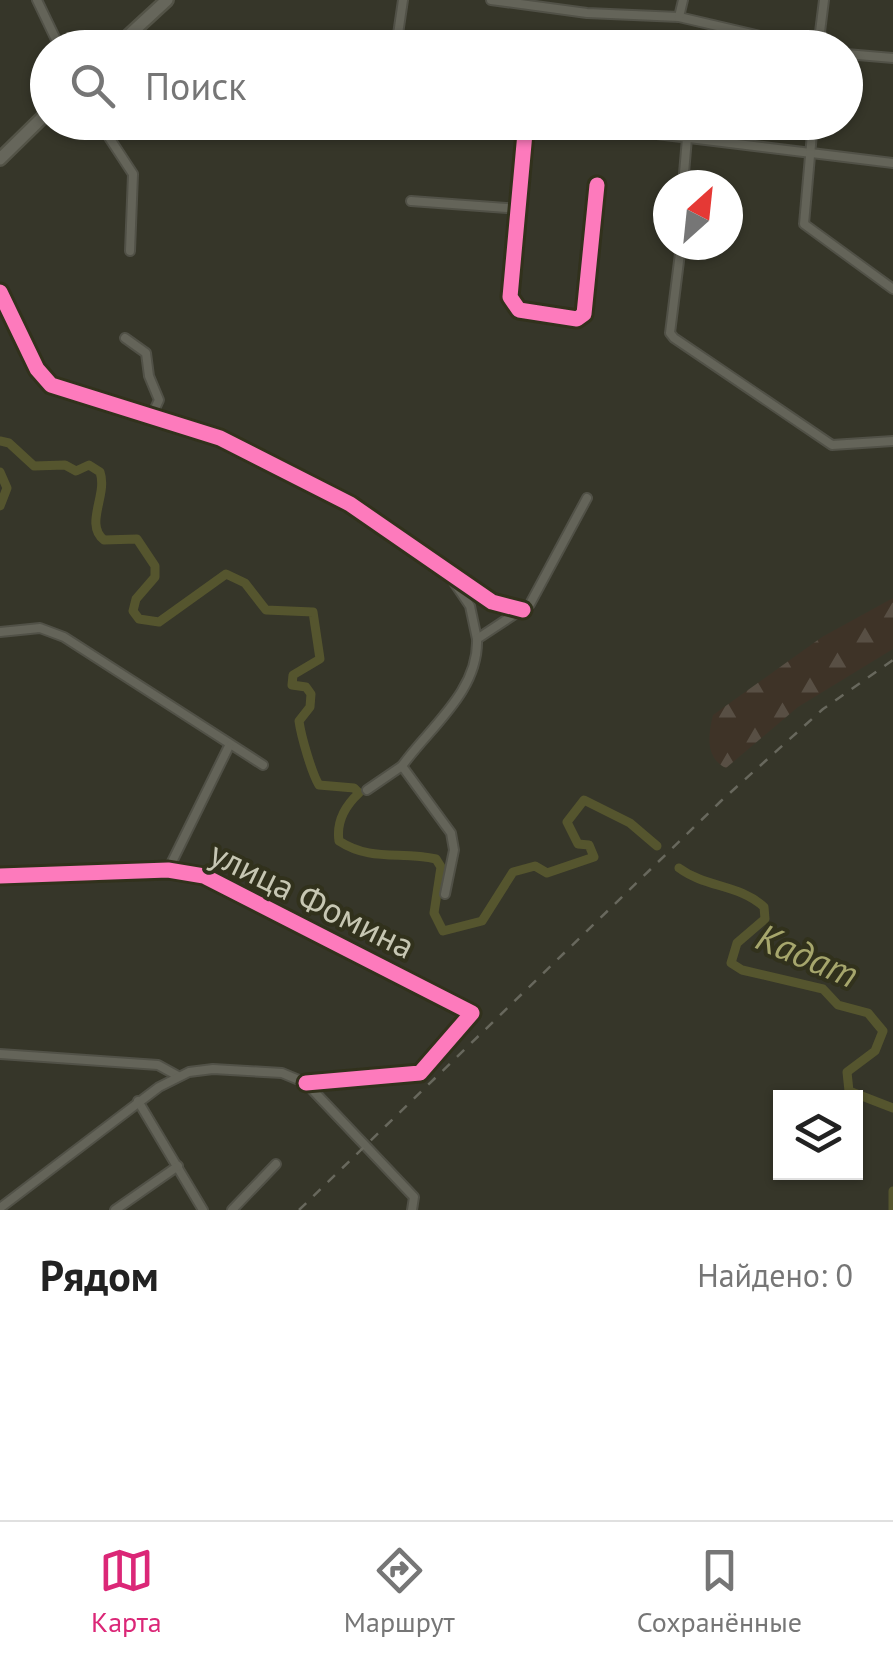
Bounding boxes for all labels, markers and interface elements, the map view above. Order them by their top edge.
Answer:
search box [30,30,863,140]
icon: search [65,58,120,113]
text: Поиск [145,61,246,110]
north arrow [653,170,743,260]
street label: улица Фомина [202,830,422,969]
water label: Кадат [749,911,866,998]
map controls [773,1090,863,1180]
button: layers [773,1090,863,1180]
text: Рядом [40,1248,159,1303]
text: Найдено: 0 [697,1254,853,1296]
tab: Карта [91,1543,162,1640]
tab: Маршрут [344,1543,455,1640]
tab: Сохранённые [637,1543,802,1640]

